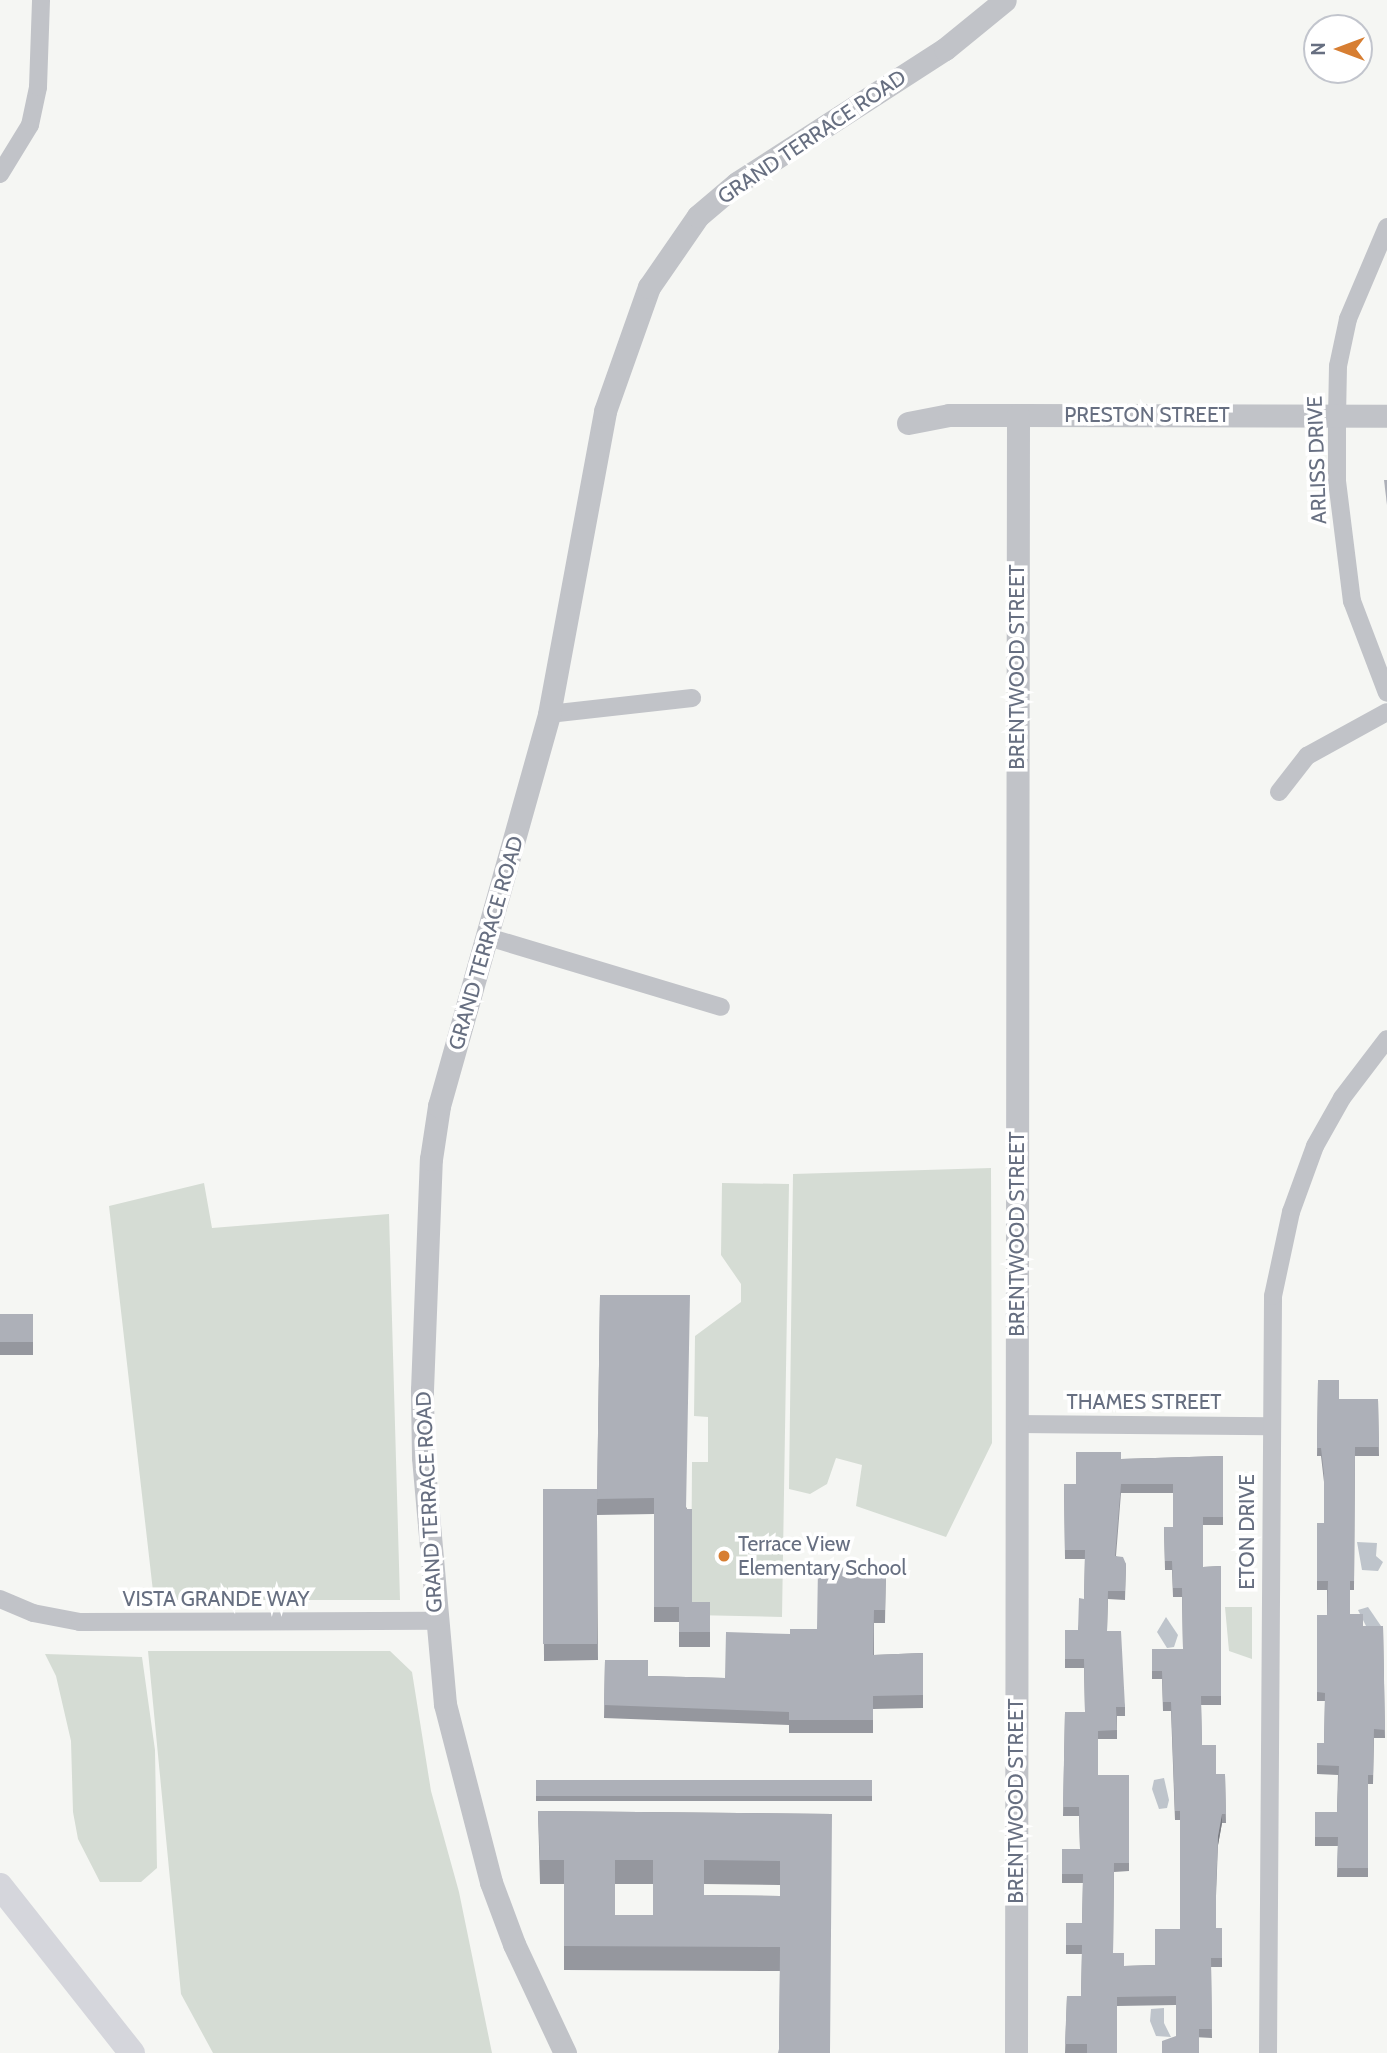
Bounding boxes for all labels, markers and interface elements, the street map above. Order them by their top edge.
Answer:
north arrow [1303,14,1373,84]
text: N [1307,42,1330,56]
street label: GRAND TERRACE ROAD [713,65,911,209]
street label: ARLISS DRIVE [1302,395,1332,525]
street label: PRESTON STREET [1064,402,1230,428]
street label: BRENTWOOD STREET [1004,564,1030,770]
street label: GRAND TERRACE ROAD [443,833,529,1053]
street label: BRENTWOOD STREET [1004,1131,1030,1337]
street label: THAMES STREET [1066,1389,1222,1415]
street label: GRAND TERRACE ROAD [411,1391,447,1613]
street label: ETON DRIVE [1234,1474,1260,1590]
place label: Terrace View Elementary School [738,1531,906,1581]
marker: Terrace View Elementary School [716,1548,732,1564]
street label: VISTA GRANDE WAY [123,1586,309,1612]
street label: BRENTWOOD STREET [1003,1698,1029,1904]

